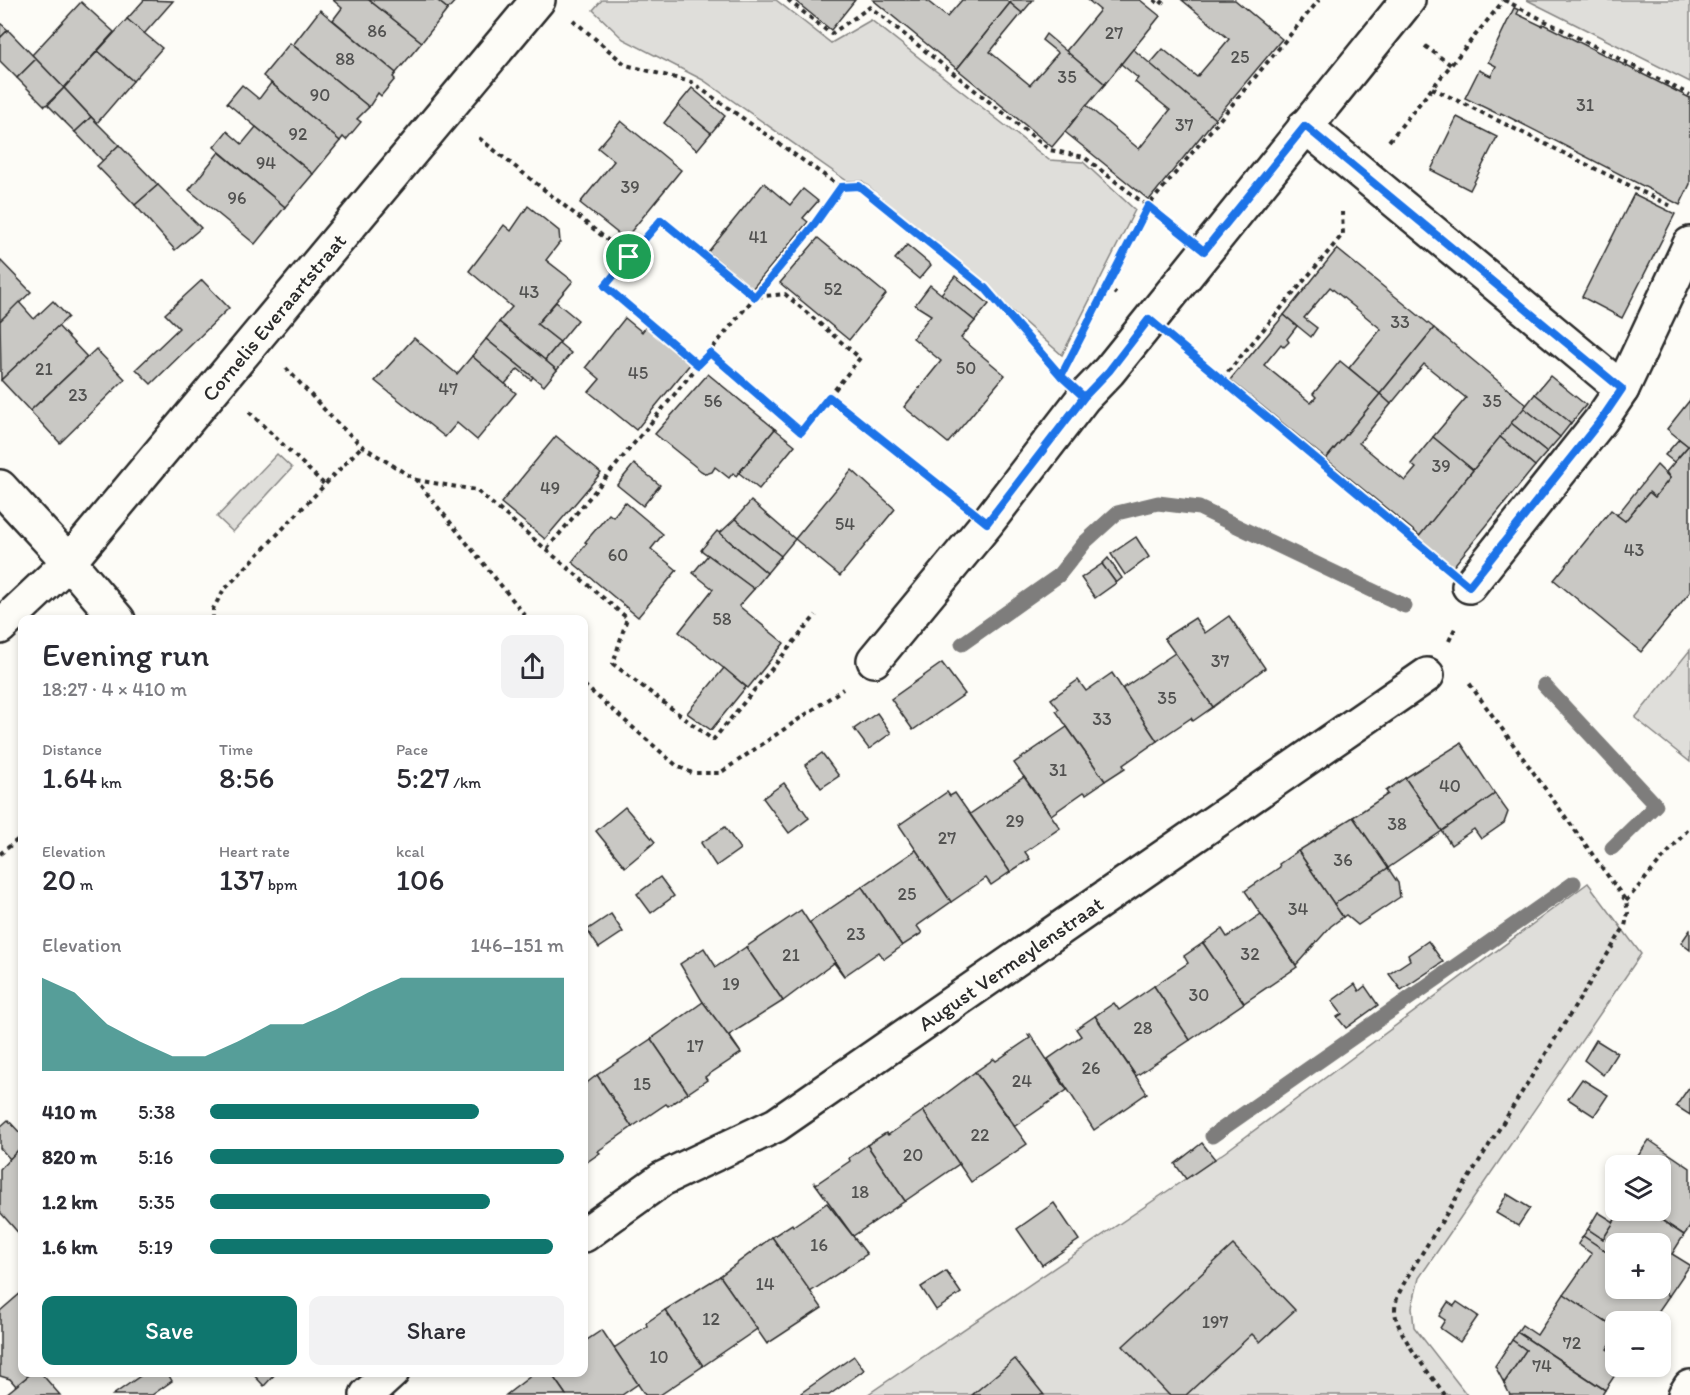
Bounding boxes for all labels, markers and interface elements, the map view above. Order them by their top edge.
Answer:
house number: 86 [367,20,387,42]
house number: 27 [1105,22,1123,44]
house number: 25 [1231,46,1249,68]
house number: 88 [335,48,355,70]
house number: 35 [1057,66,1077,88]
house number: 90 [310,84,330,106]
house number: 31 [1576,94,1594,116]
house number: 37 [1175,114,1193,136]
house number: 92 [289,123,308,145]
house number: 94 [256,152,276,174]
house number: 39 [620,176,640,198]
house number: 96 [228,187,246,209]
house number: 41 [748,226,768,248]
street label: Cornelis Everaartstraat [196,228,351,406]
pin [603,231,654,282]
icon: arrive [612,240,645,273]
house number: 52 [824,278,843,300]
house number: 43 [519,281,539,303]
house number: 33 [1390,311,1410,333]
house number: 50 [956,357,976,379]
house number: 21 [35,358,53,380]
house number: 45 [628,362,648,384]
house number: 47 [438,378,458,400]
house number: 23 [68,384,88,406]
house number: 56 [704,390,722,412]
house number: 35 [1482,390,1502,412]
house number: 39 [1431,455,1451,477]
house number: 49 [540,477,560,499]
house number: 54 [835,513,855,535]
house number: 43 [1624,539,1644,561]
house number: 60 [608,544,628,566]
house number: 58 [712,608,732,630]
text: Evening run [42,635,209,674]
button: share [501,635,564,698]
house number: 37 [1211,650,1229,672]
text: 18:27 · 4 × 410 m [42,677,187,701]
house number: 35 [1157,687,1177,709]
house number: 33 [1092,708,1112,730]
text: Distance [42,740,102,759]
text: Time [219,740,253,759]
text: Pace [396,740,428,759]
text: 1.64 [42,759,97,796]
text: 8:56 [219,759,274,796]
text: 5:27 [396,759,450,796]
house number: 31 [1049,759,1067,781]
text: km [97,773,122,792]
text: /km [450,773,481,792]
house number: 40 [1439,775,1461,797]
house number: 29 [1006,810,1024,832]
house number: 38 [1387,813,1407,835]
house number: 27 [938,827,956,849]
text: Elevation [42,842,106,861]
text: Heart rate [219,842,290,861]
text: kcal [396,842,424,861]
house number: 36 [1333,849,1353,871]
text: 20 [42,861,76,898]
text: 137 [219,861,264,898]
text: 106 [396,861,444,898]
text: m [76,875,93,894]
text: bpm [264,875,297,894]
house number: 25 [898,883,916,905]
street label: August Vermeylenstraat [913,890,1108,1036]
house number: 34 [1288,898,1308,920]
house number: 23 [846,923,866,945]
text: Elevation [42,933,121,957]
text: 146–151 m [471,933,564,957]
house number: 32 [1240,943,1260,965]
house number: 21 [782,944,800,966]
house number: 19 [722,973,740,995]
house number: 30 [1189,984,1209,1006]
house number: 28 [1133,1017,1153,1039]
house number: 17 [686,1035,704,1057]
house number: 26 [1082,1057,1101,1079]
house number: 24 [1012,1070,1032,1092]
house number: 15 [633,1073,651,1095]
text: 410 m [42,1100,97,1124]
text: 5:38 [138,1100,175,1124]
house number: 22 [971,1124,990,1146]
house number: 20 [903,1144,923,1166]
text: 820 m [42,1145,97,1169]
text: 5:16 [138,1145,173,1169]
map controls [1605,1155,1671,1377]
button: layers [1605,1155,1671,1221]
house number: 18 [851,1181,869,1203]
text: 1.2 km [42,1190,98,1214]
text: 5:35 [138,1190,175,1214]
button: + [1605,1233,1671,1299]
house number: 16 [810,1234,828,1256]
text: 1.6 km [42,1235,98,1259]
text: 5:19 [138,1235,173,1259]
house number: 14 [755,1273,775,1295]
button: Save [42,1296,297,1365]
button: Share [309,1296,564,1365]
house number: 12 [702,1308,720,1330]
house number: 197 [1202,1311,1228,1333]
button: − [1605,1311,1671,1377]
house number: 72 [1563,1332,1582,1354]
house number: 10 [649,1346,669,1368]
house number: 74 [1532,1355,1552,1377]

